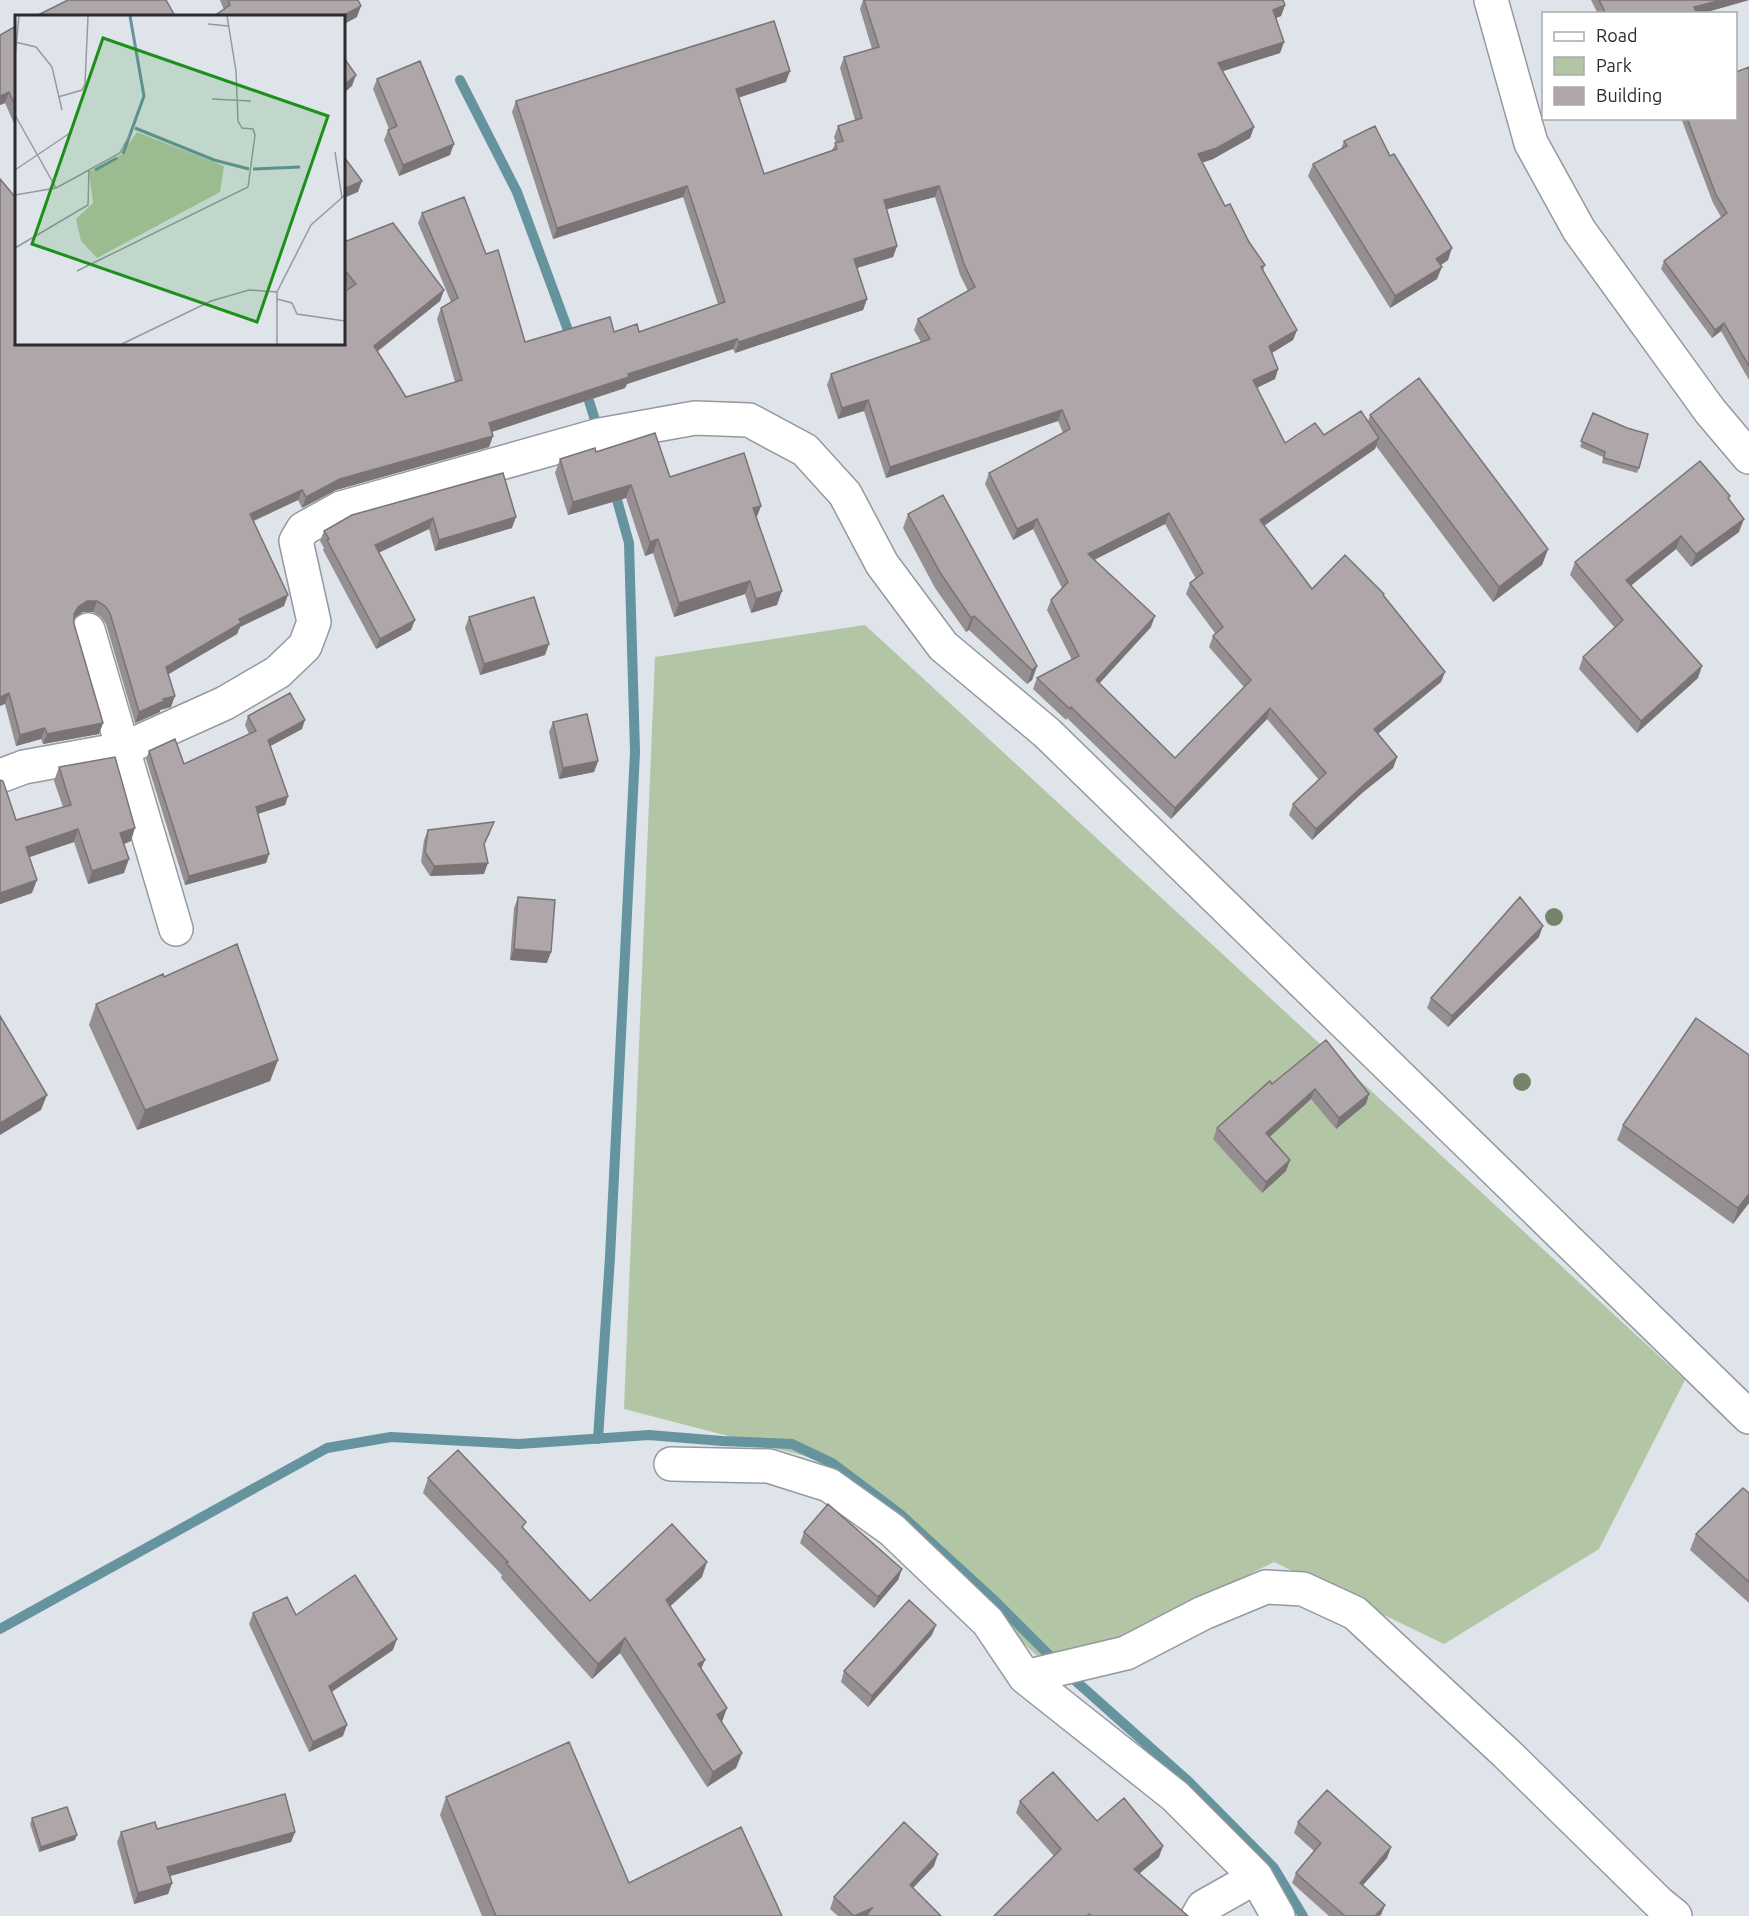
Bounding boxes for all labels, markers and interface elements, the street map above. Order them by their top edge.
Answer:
legend [1542,12,1737,120]
inset map [15,15,345,345]
text: Road [1596,25,1638,45]
text: Park [1596,55,1632,75]
text: Building [1596,85,1662,105]

